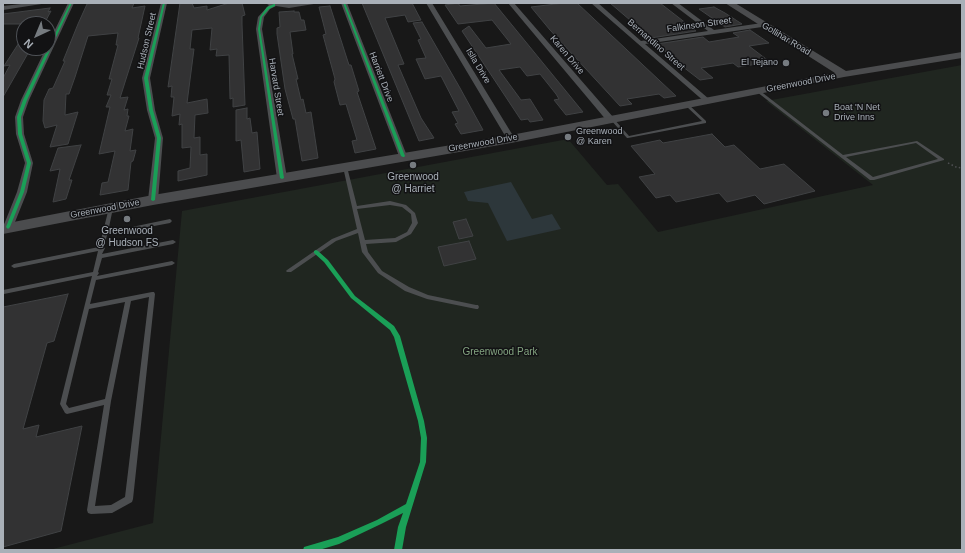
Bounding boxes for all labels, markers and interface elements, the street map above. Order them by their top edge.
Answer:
street label: Hudson Street [135,12,159,70]
street label: Falkinson Street [666,15,732,35]
north arrow [16,16,56,56]
street label: Bernandino Street [625,17,687,73]
street label: Gollihar Road [760,20,812,58]
street label: Karen Drive [548,33,586,77]
text: N [21,37,35,51]
street label: Islla Drive [463,46,493,86]
street label: Harriett Drive [366,50,396,104]
street label: Harvard Street [266,57,286,117]
place label: El Tejano [741,58,778,68]
marker: El Tejano [781,58,791,68]
street label: Greenwood Drive [766,71,836,95]
place label: Boat 'N Net Drive Inns [834,103,880,124]
marker: Boat 'N Net Drive Inns [821,108,831,118]
place label: Greenwood @ Karen [576,127,623,148]
street label: Greenwood Drive [448,132,518,154]
marker: Greenwood @ Karen [563,132,573,142]
marker: Greenwood @ Harriet [408,160,418,170]
place label: Greenwood @ Harriet [387,171,439,194]
street label: Greenwood Drive [70,197,140,221]
marker: Greenwood @ Hudson FS [122,214,132,224]
place label: Greenwood @ Hudson FS [96,225,158,248]
park label: Greenwood Park [462,346,538,358]

